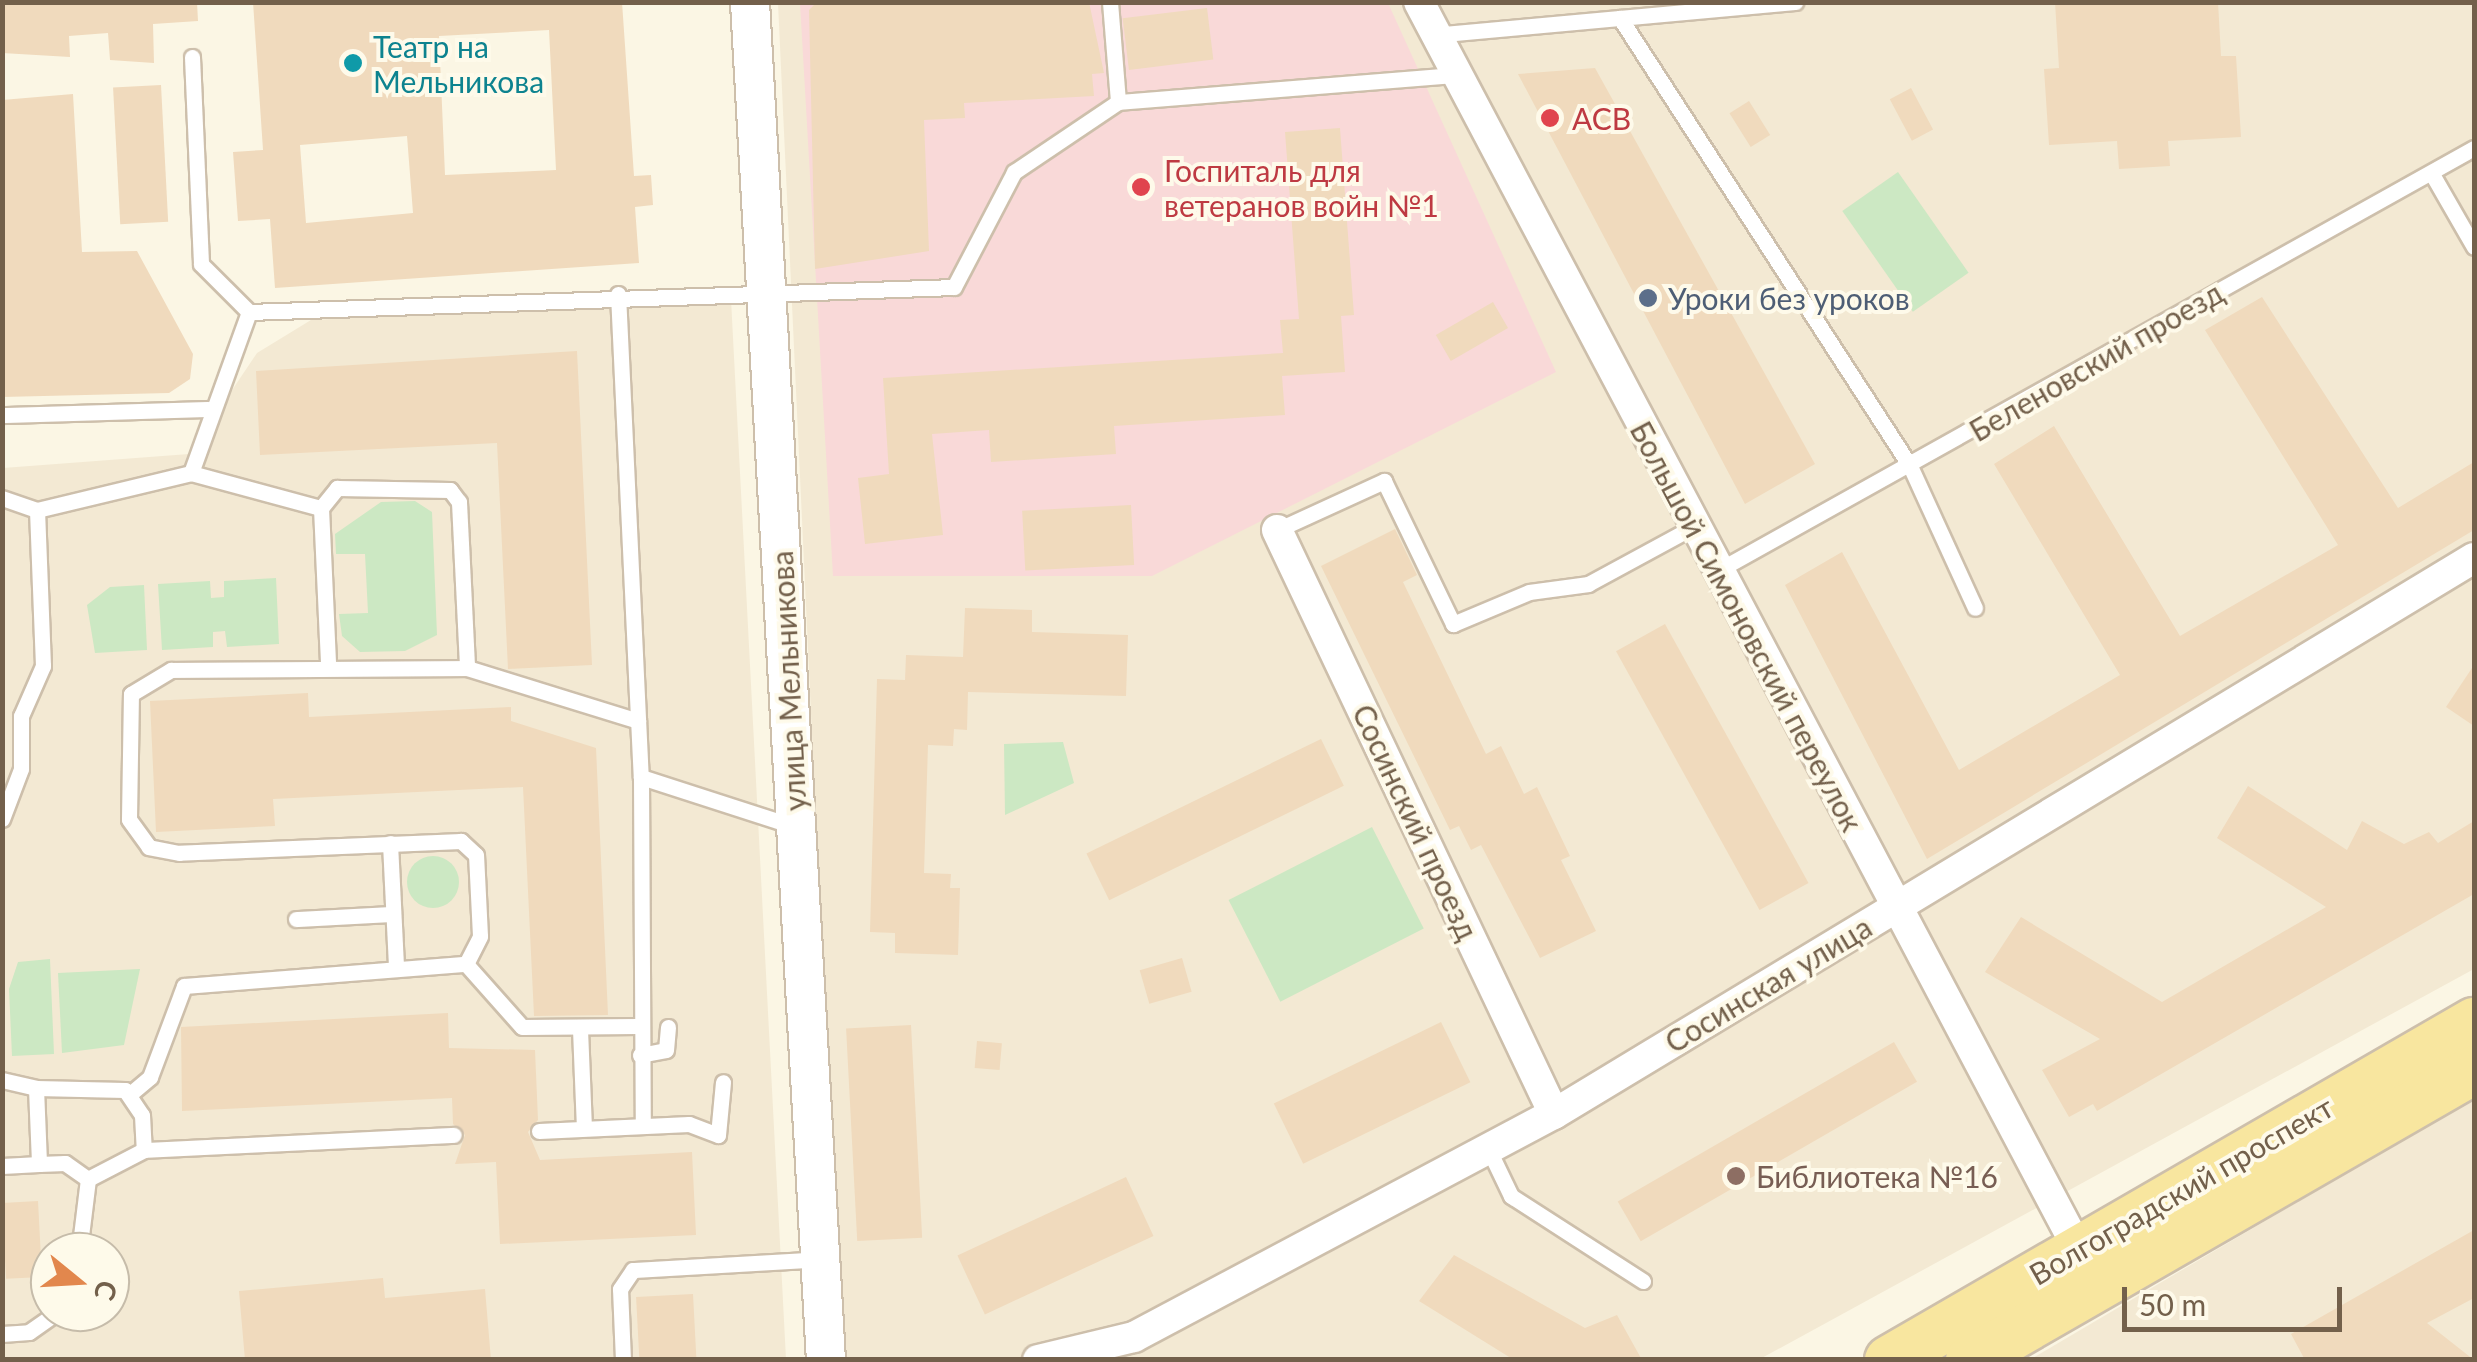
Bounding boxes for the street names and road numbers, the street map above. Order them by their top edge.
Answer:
street label: Беленовский проезд [1963,274,2229,448]
street label: Большой Симоновский переулок [1623,415,1871,837]
street label: улица Мельникова [763,550,813,812]
street label: Сосинский проезд [1346,699,1486,945]
street label: Сосинская улица [1658,908,1878,1060]
street label: Волгоградский проспект [2023,1088,2339,1292]

